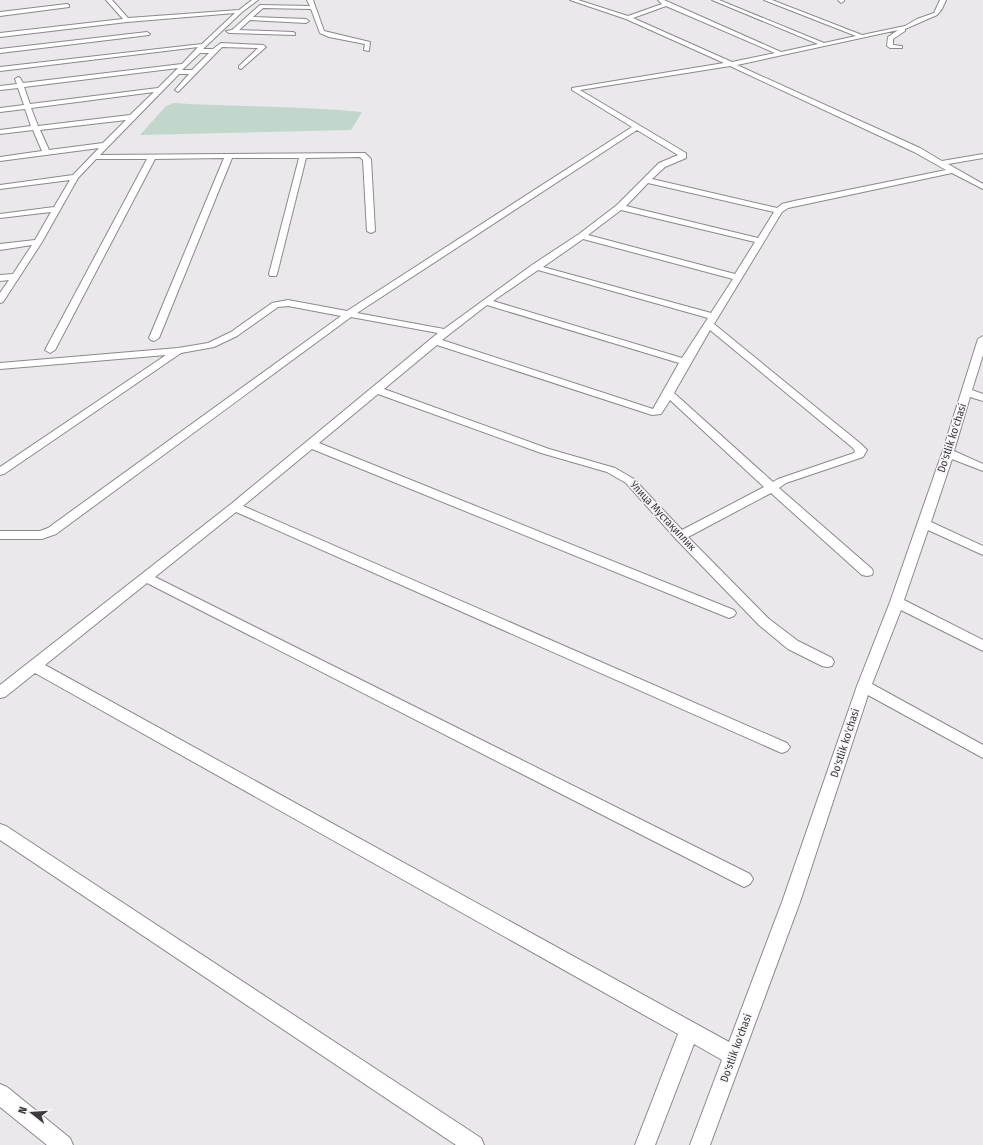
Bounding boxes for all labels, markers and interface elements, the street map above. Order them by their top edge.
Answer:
street label: Do'stlik ko'chasi [935,402,969,474]
street label: Улица Мустақиллик [627,478,699,554]
street label: Do'stlik ko'chasi [828,707,862,779]
street label: Do'stlik ko'chasi [718,1012,754,1084]
north arrow [12,1093,52,1133]
text: N [16,1105,30,1115]

